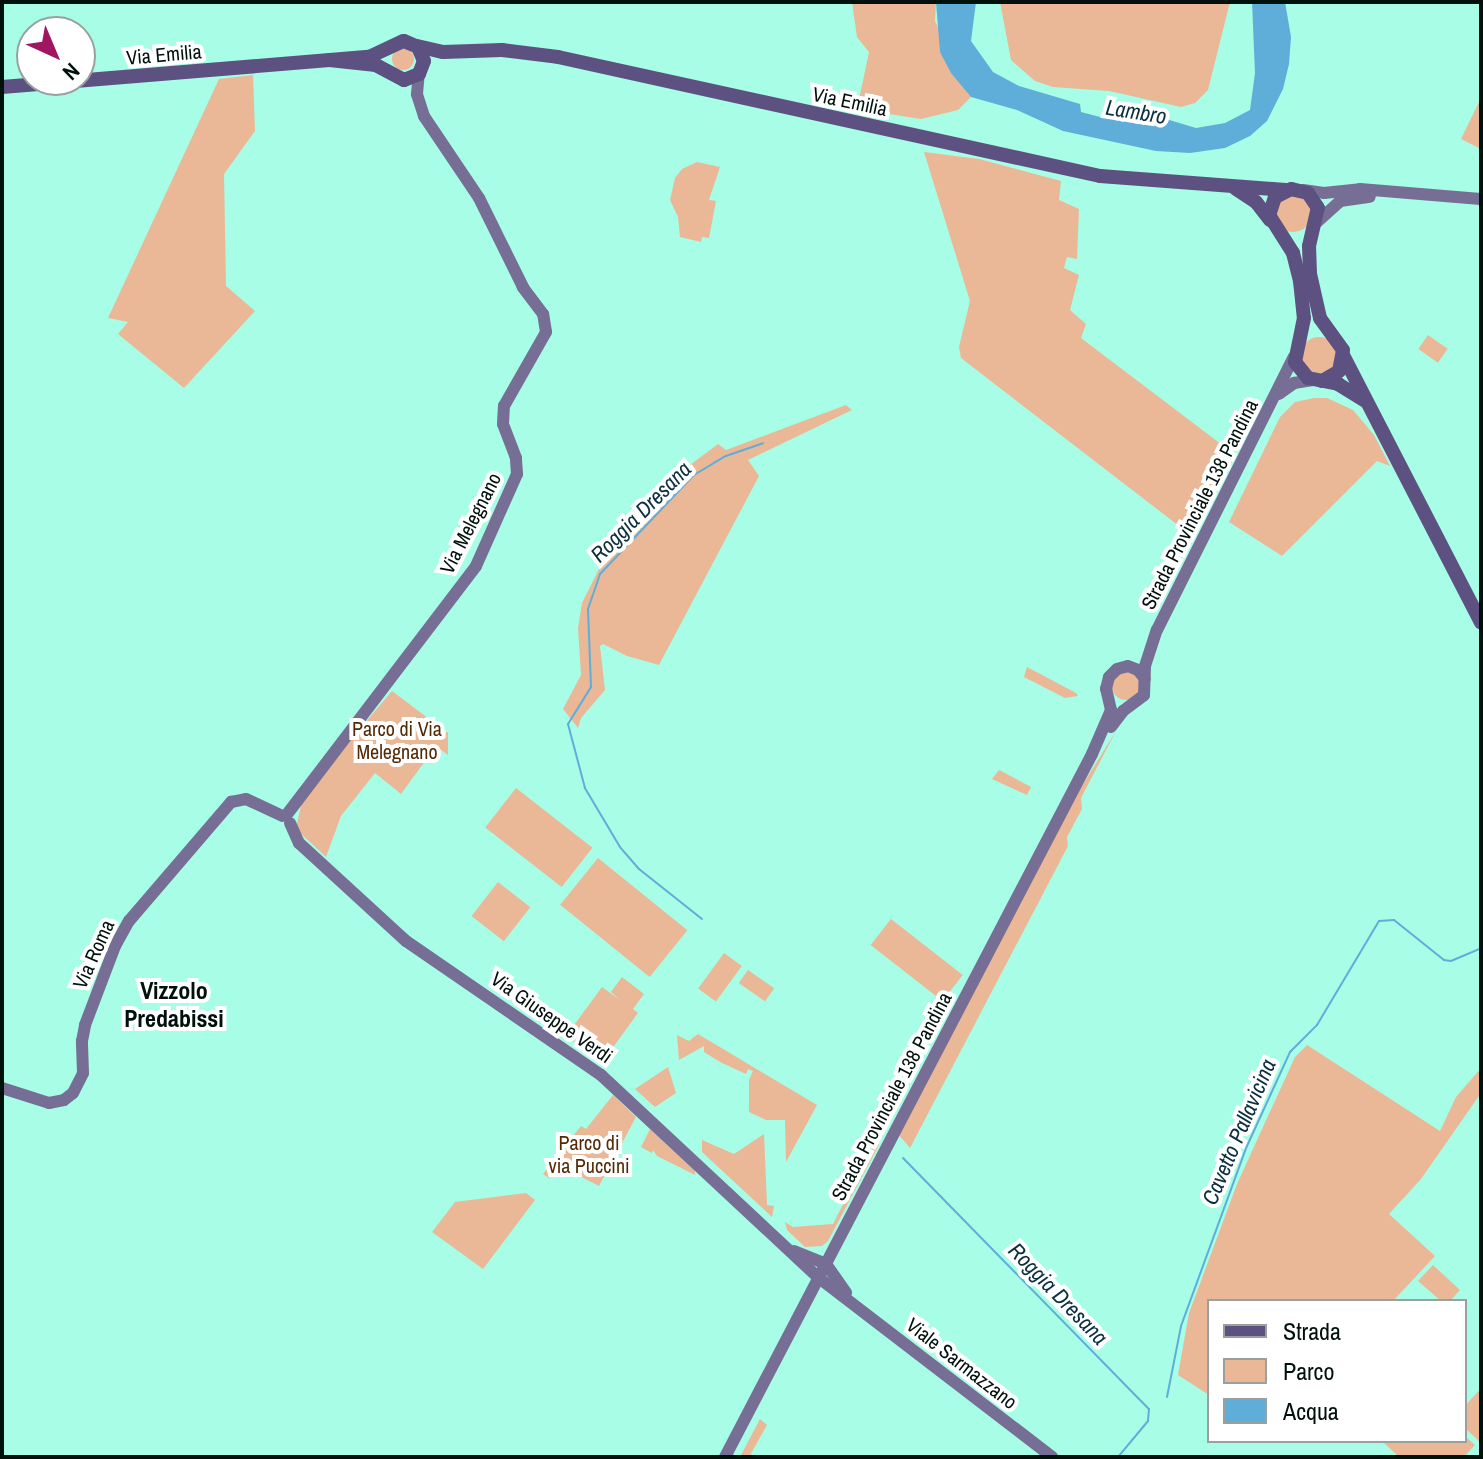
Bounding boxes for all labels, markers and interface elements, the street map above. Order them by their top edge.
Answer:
north arrow [16,16,96,96]
street label: Via Emilia [125,39,203,69]
text: N [56,57,86,87]
street label: Via Emilia [811,81,889,121]
water label: Lambro [1104,94,1168,130]
street label: Strada Provinciale 138 Pandina [1136,395,1262,613]
water label: Roggia Dresana [585,456,697,568]
street label: Via Melegnano [434,469,506,577]
park label: Parco di Via Melegnano [352,716,442,763]
street label: Via Roma [67,916,119,992]
street label: Via Giuseppe Verdi [487,966,617,1068]
district label: Vizzolo Predabissi [124,977,224,1033]
street label: Strada Provinciale 138 Pandina [826,988,956,1204]
water label: Cavetto Pallavicina [1196,1055,1282,1209]
park label: Parco di via Puccini [548,1131,630,1178]
water label: Roggia Dresana [1003,1238,1113,1350]
legend [1207,1299,1467,1443]
street label: Viale Sarmazzano [902,1312,1022,1414]
text: Strada [1283,1315,1341,1347]
text: Parco [1283,1355,1334,1387]
text: Acqua [1283,1395,1339,1427]

